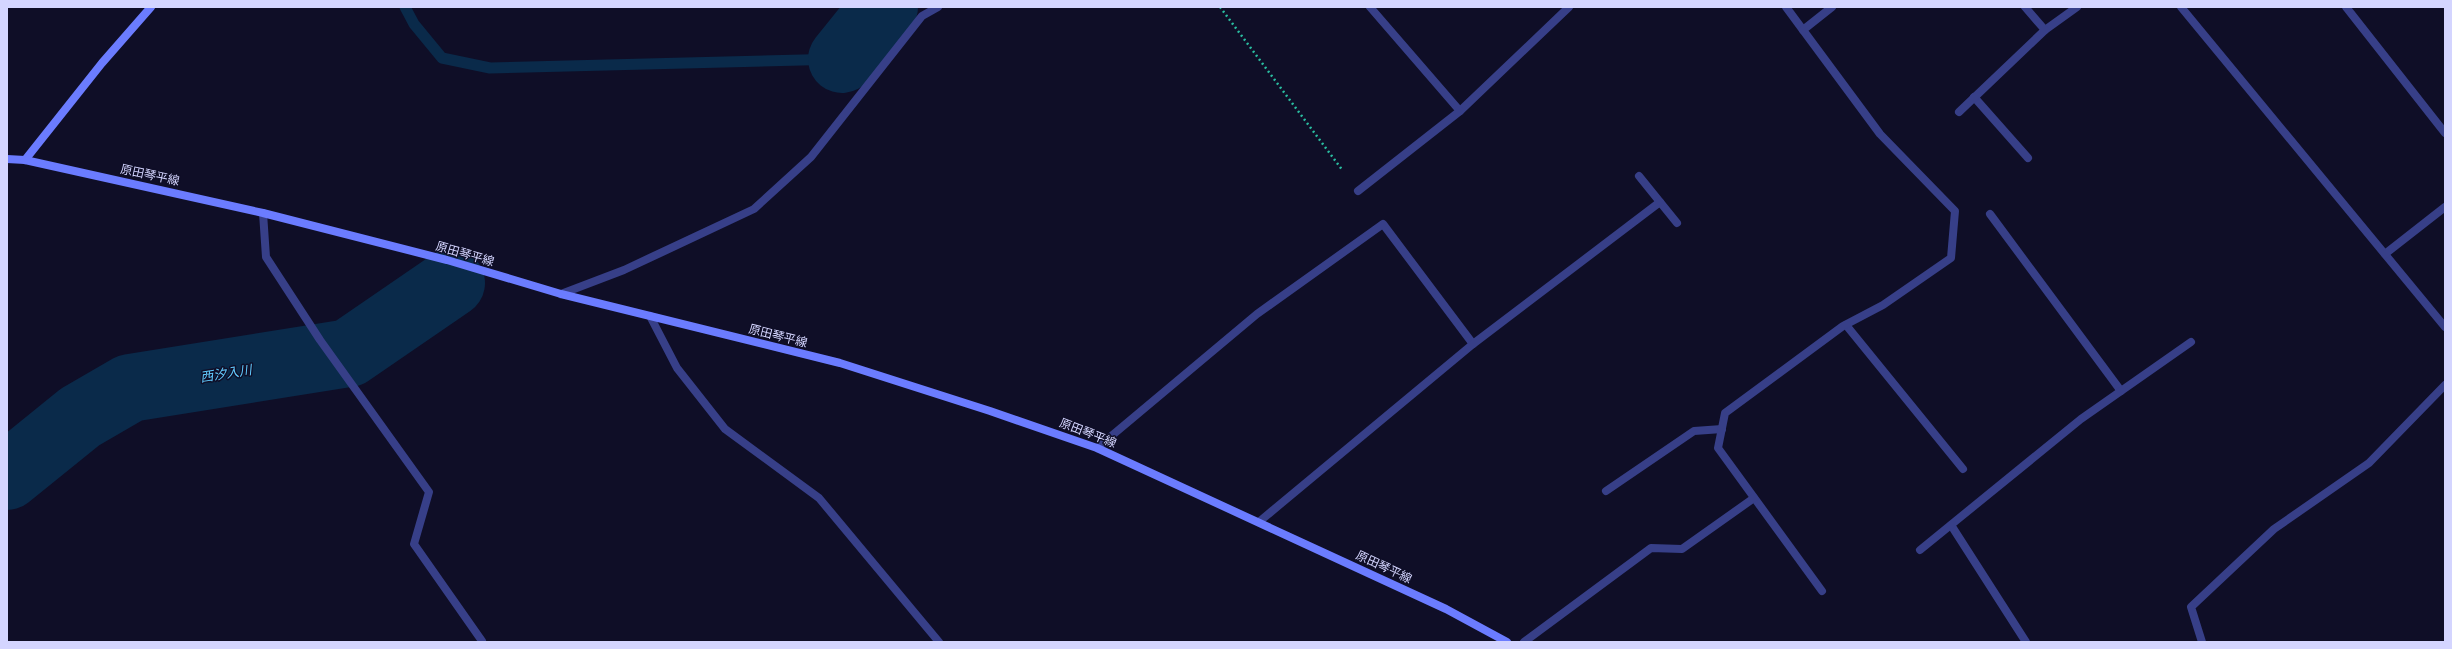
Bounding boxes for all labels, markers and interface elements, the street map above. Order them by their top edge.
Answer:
street label: 原田琴平線 [119,162,181,189]
street label: 原田琴平線 [434,239,496,270]
street label: 原田琴平線 [747,322,809,351]
water label: 西汐入川 [199,362,255,386]
street label: 原田琴平線 [1057,416,1119,451]
street label: 原田琴平線 [1353,548,1414,587]

